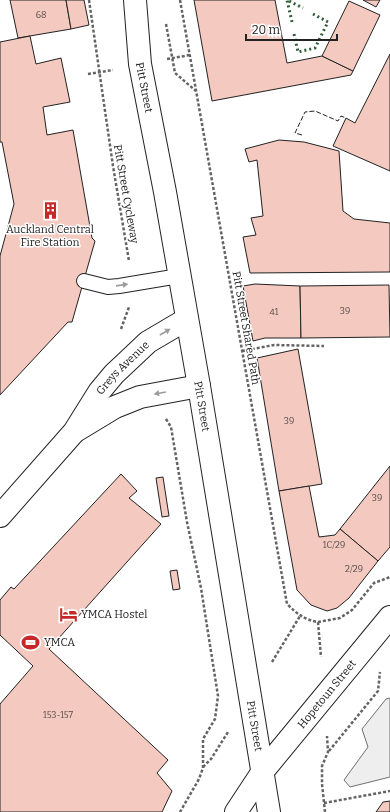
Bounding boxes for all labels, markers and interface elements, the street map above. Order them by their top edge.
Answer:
house number: 68 [36,10,46,20]
scale bar [246,16,337,42]
text: 20 m [252,23,281,37]
street label: Pitt Street [133,61,156,114]
street label: Pitt Street Cycleway [111,144,141,245]
building icon: Auckland Central Fire Station [40,201,60,221]
place label: Auckland Central Fire Station [6,223,94,249]
street label: Pitt Street Shared Path [230,270,262,386]
one-way arrow [116,282,128,288]
house number: 39 [340,306,350,316]
house number: 41 [270,307,279,317]
one-way arrow [160,328,170,336]
street label: Greys Avenue [93,338,152,397]
street label: Pitt Street [192,380,213,432]
one-way arrow [154,391,166,397]
house number: 39 [284,416,294,426]
house number: 39 [372,493,382,503]
house number: 1C/29 [323,540,345,550]
house number: 2/29 [345,564,363,574]
hotel icon: YMCA Hostel [58,604,78,624]
place label: YMCA Hostel [81,608,147,621]
sports icon: YMCA [21,632,41,652]
place label: YMCA [44,636,75,649]
street label: Hopetoun Street [295,657,359,731]
street label: Pitt Street [244,700,265,752]
house number: 153-157 [43,710,73,720]

